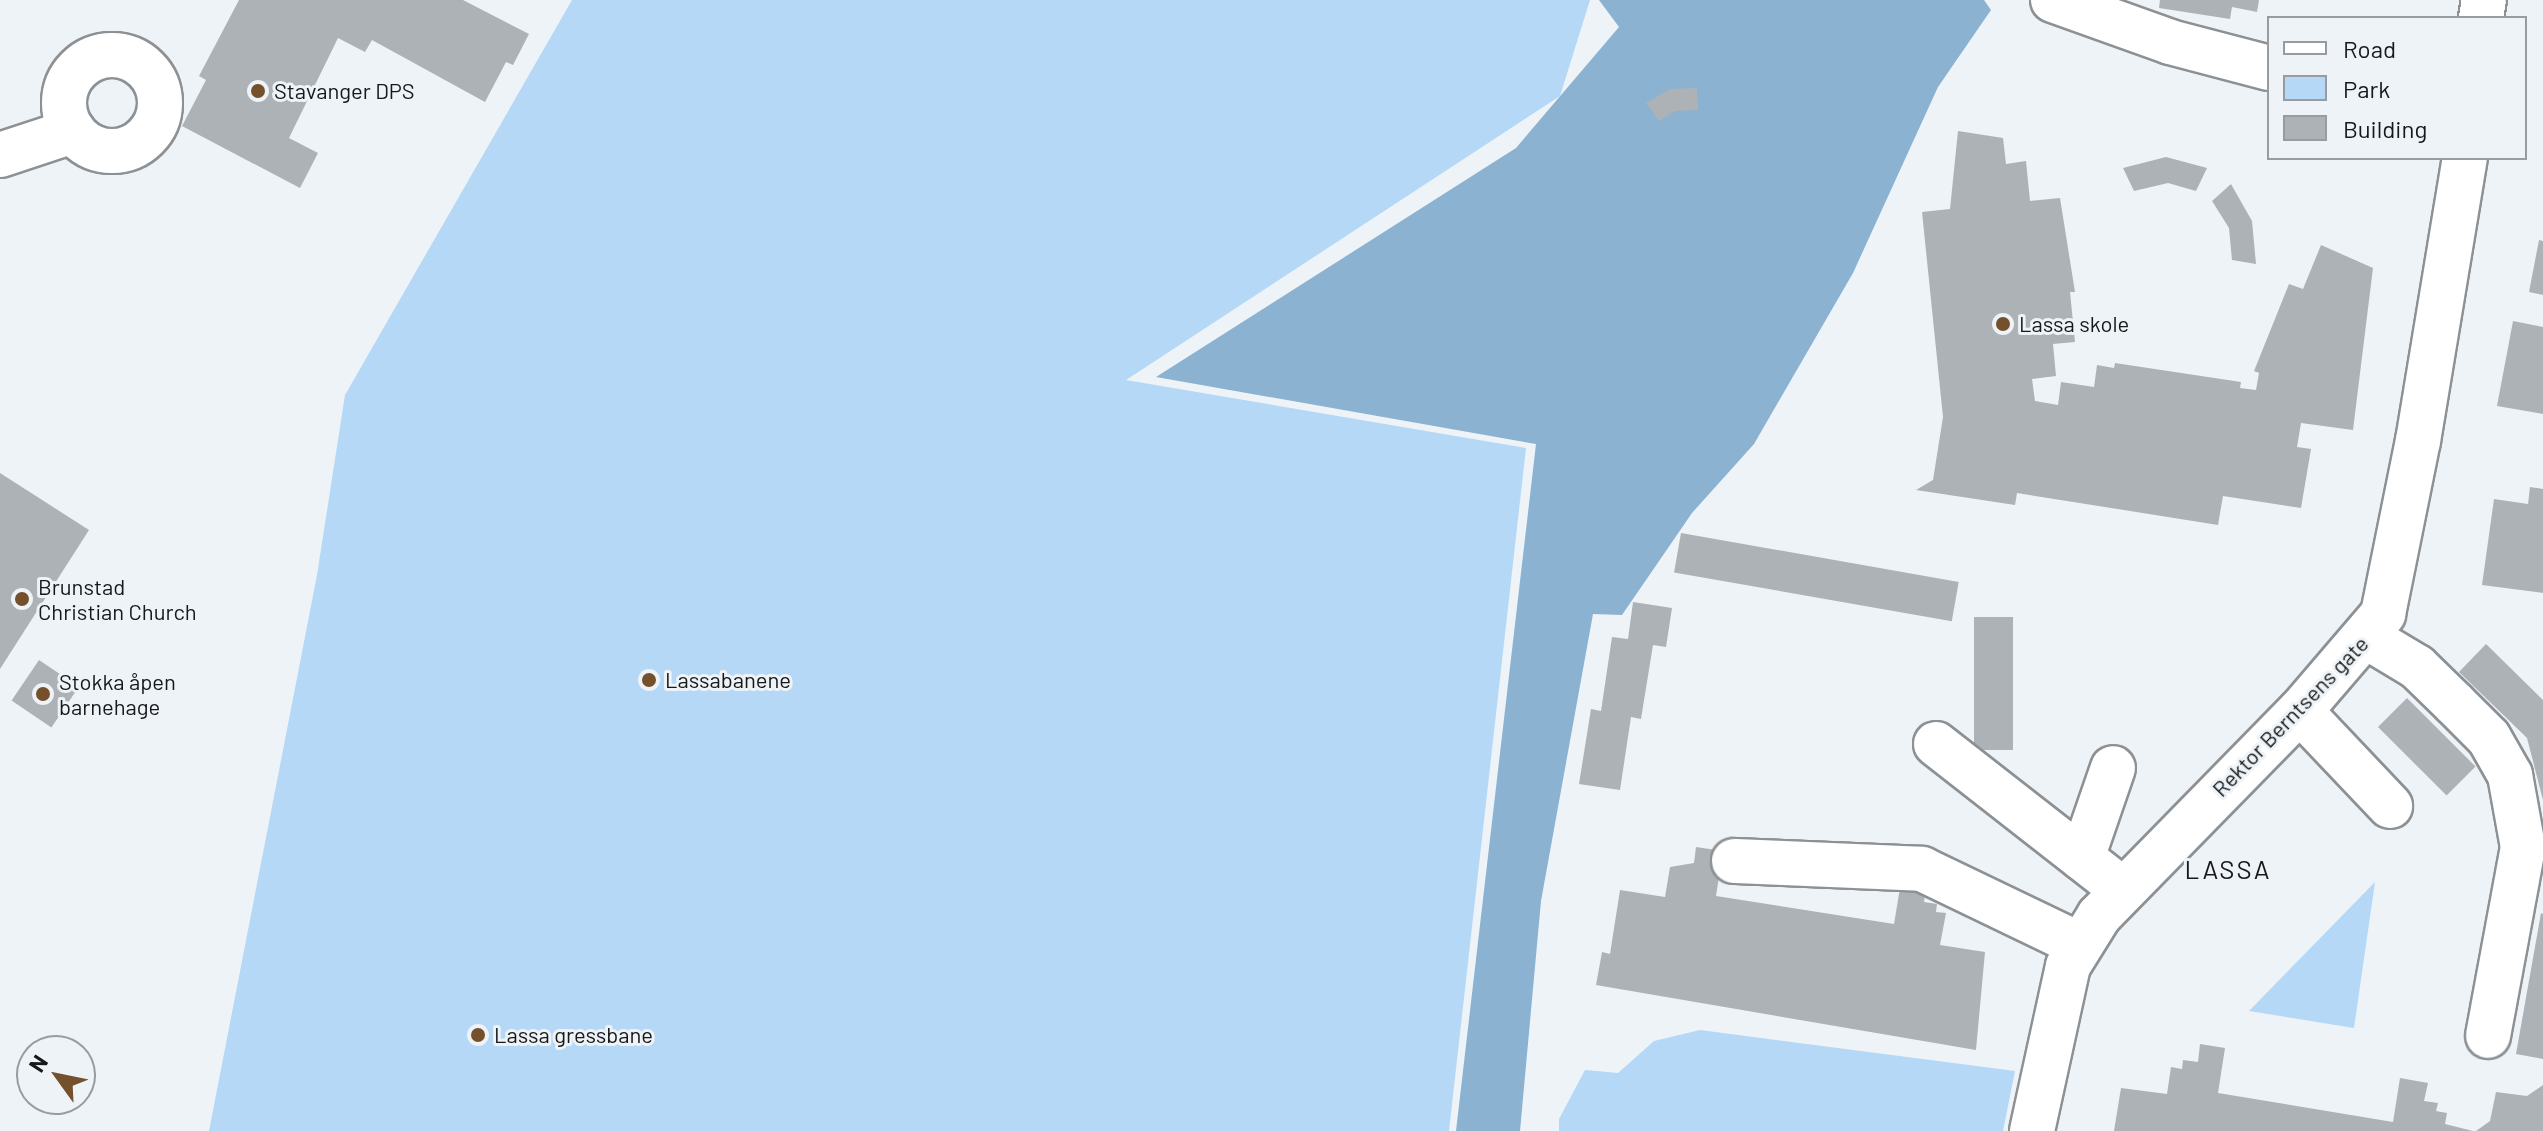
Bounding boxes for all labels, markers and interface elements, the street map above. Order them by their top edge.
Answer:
legend [2267,16,2527,160]
text: Road [2343,34,2396,63]
text: Park [2343,74,2390,103]
place label: Stavanger DPS [274,78,415,104]
marker: Stavanger DPS [249,82,267,100]
text: Building [2343,114,2427,143]
place label: Lassa skole [2019,311,2129,337]
marker: Lassa skole [1994,315,2012,333]
place label: Brunstad Christian Church [38,573,197,624]
marker: Brunstad Christian Church [13,590,31,608]
street label: Rektor Berntsens gate [2206,630,2374,802]
place label: Lassabanene [665,667,791,693]
place label: Stokka åpen barnehage [59,668,176,720]
marker: Lassabanene [640,671,658,689]
marker: Stokka åpen barnehage [34,685,52,703]
district label: LASSA [2185,853,2271,885]
place label: Lassa gressbane [494,1022,653,1048]
marker: Lassa gressbane [469,1026,487,1044]
north arrow [16,1035,96,1115]
text: N [23,1050,52,1076]

